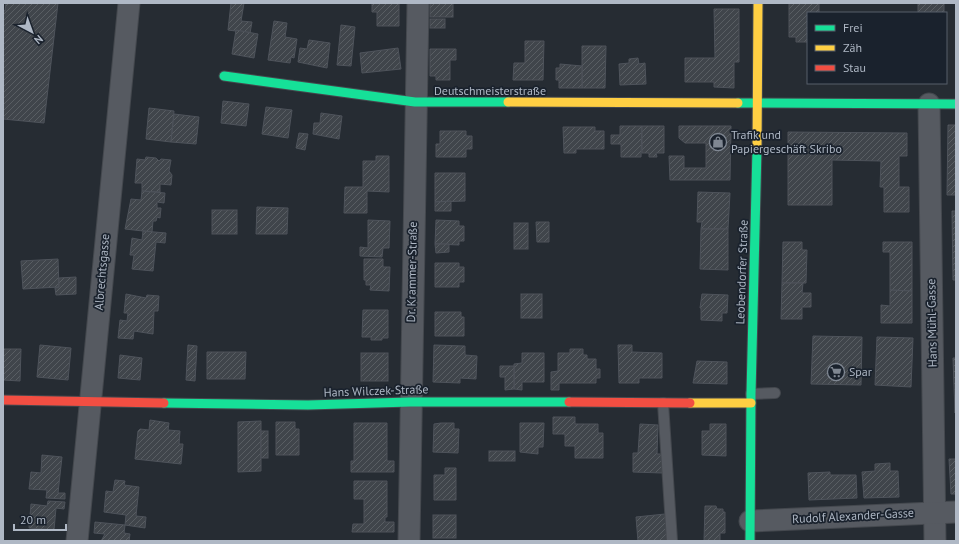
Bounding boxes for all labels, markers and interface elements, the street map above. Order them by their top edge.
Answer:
north arrow [12,12,52,52]
legend [807,12,947,84]
text: Frei [843,20,863,35]
text: N [31,32,46,47]
text: Zäh [843,40,862,55]
text: Stau [843,60,866,75]
street label: Deutschmeisterstraße [434,83,546,98]
place label: Trafik und Papiergeschäft Skribo [731,127,842,156]
shop icon: Trafik und Papiergeschäft Skribo [708,132,728,152]
street label: Leobendorfer Straße [732,219,751,325]
street label: Dr. Krammer-Straße [403,222,420,322]
street label: Albrechtsgasse [91,233,112,311]
street label: Hans Mühl-Gasse [923,279,940,367]
supermarket icon: Spar [826,362,846,382]
place label: Spar [849,364,872,379]
street label: Hans Wilczek-Straße [323,381,429,400]
street label: Rudolf Alexander-Gasse [792,505,914,526]
scale bar [14,506,66,532]
text: 20 m [20,512,46,527]

